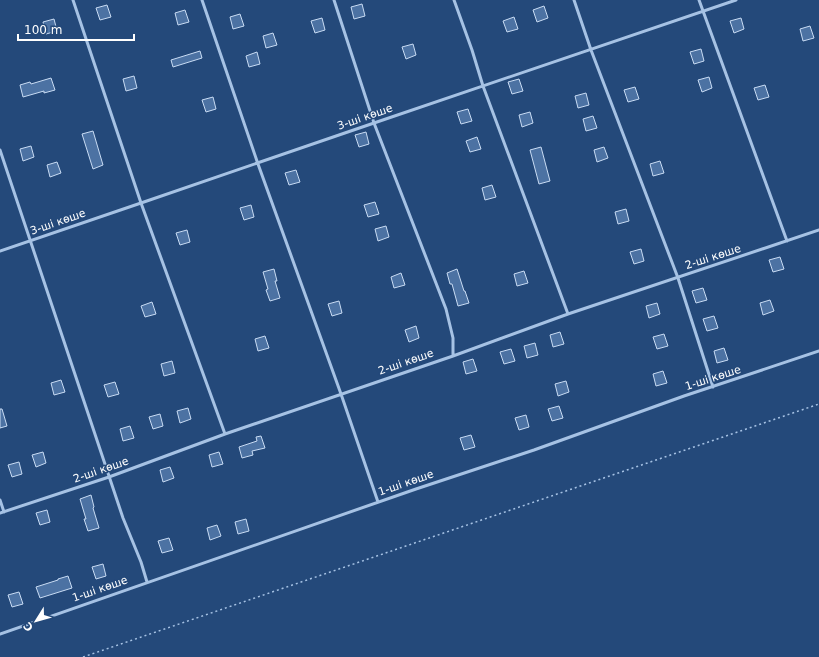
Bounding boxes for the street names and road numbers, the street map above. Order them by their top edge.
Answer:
street label: 3-ші көше [336,101,395,133]
street label: 3-ші көше [29,206,88,238]
street label: 2-ші көше [684,242,743,272]
street label: 2-ші көше [377,346,436,378]
street label: 1-ші көше [684,363,743,393]
street label: 2-ші көше [72,454,131,486]
street label: 1-ші көше [377,467,436,499]
street label: 1-ші көше [71,573,130,605]

